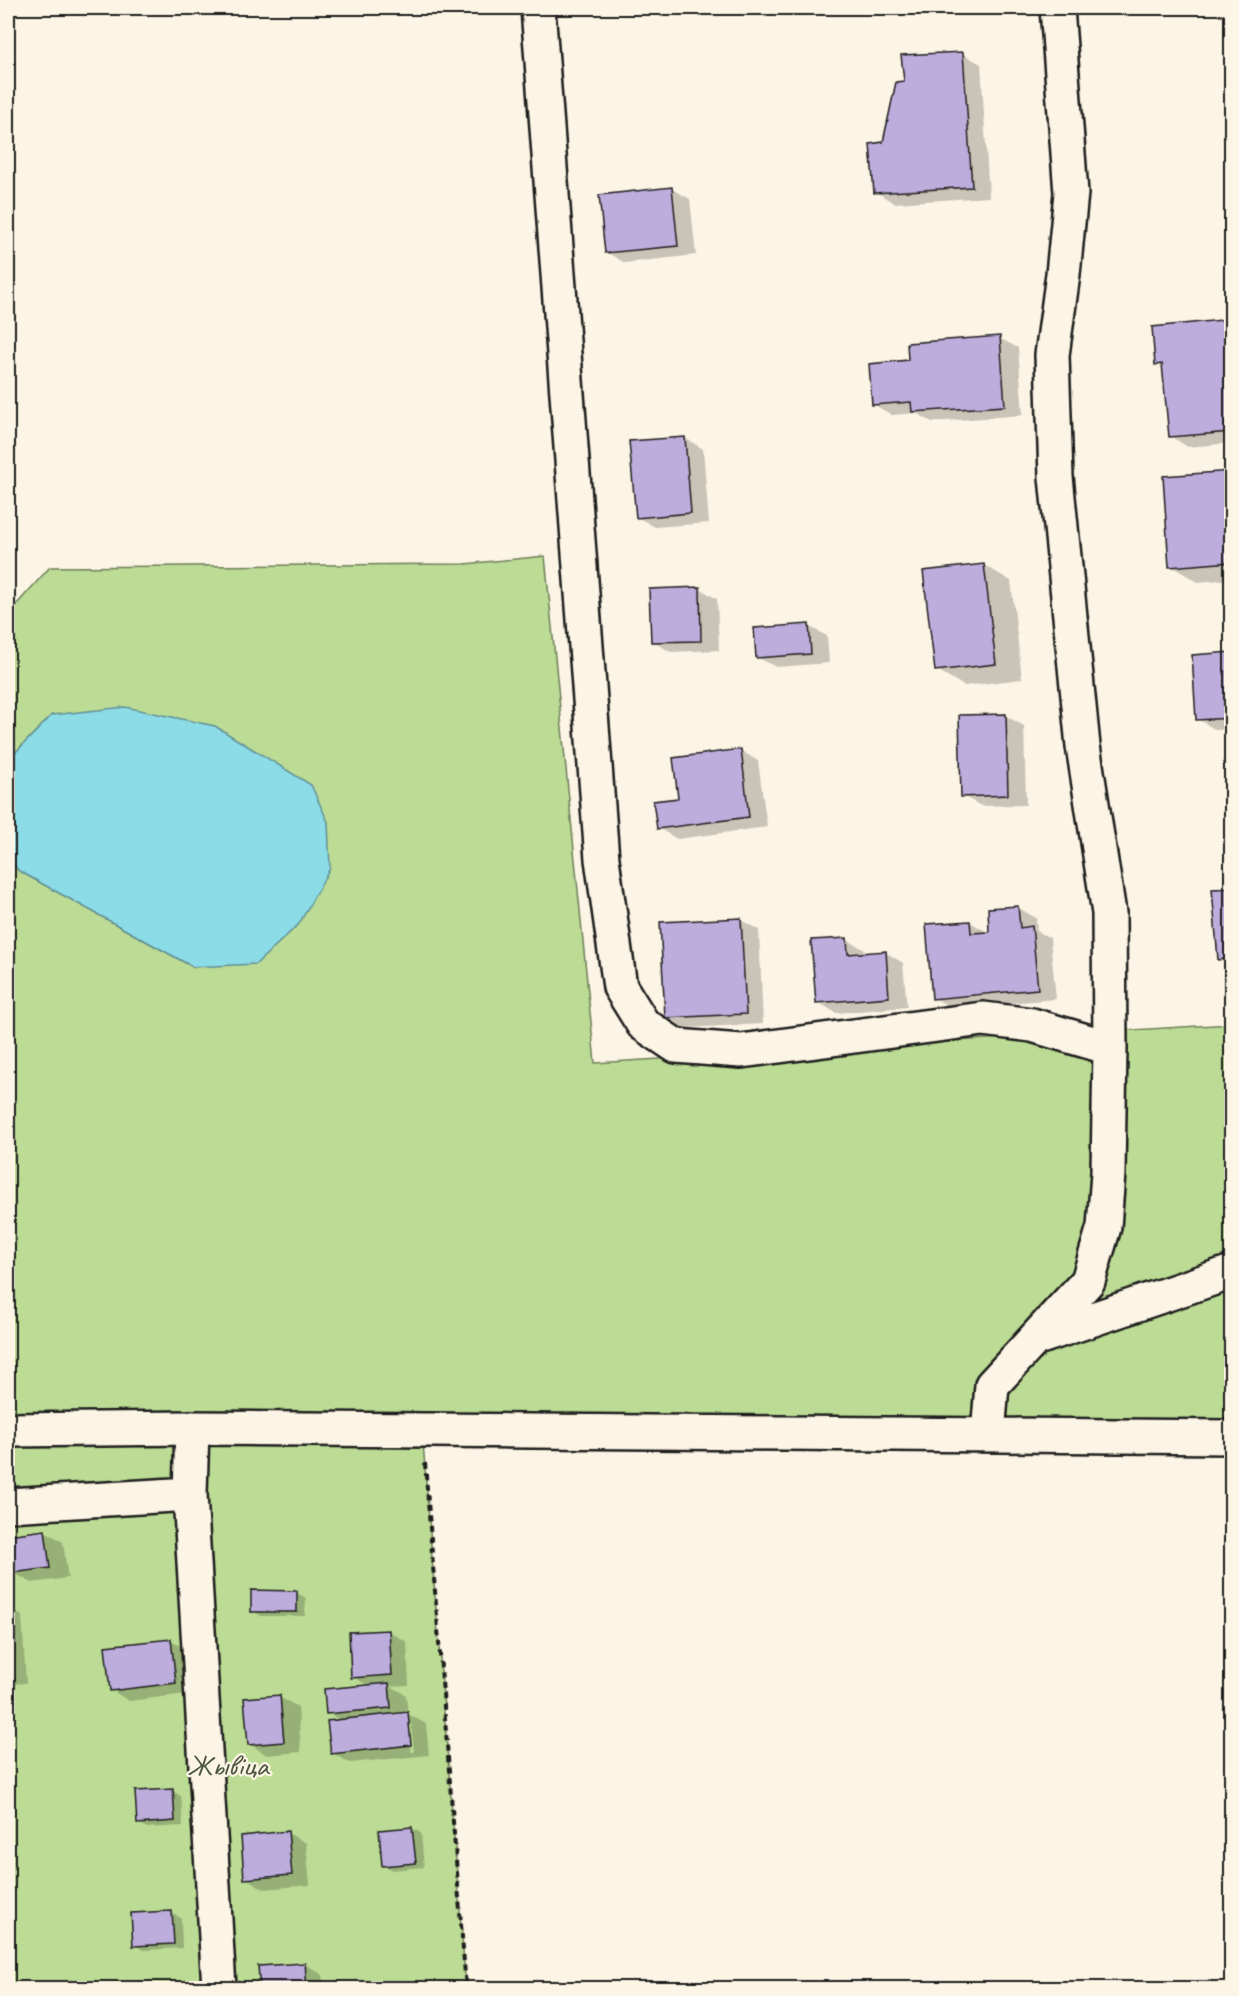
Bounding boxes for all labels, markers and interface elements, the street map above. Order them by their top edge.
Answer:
park label: Жывіца [187,1746,271,1784]

